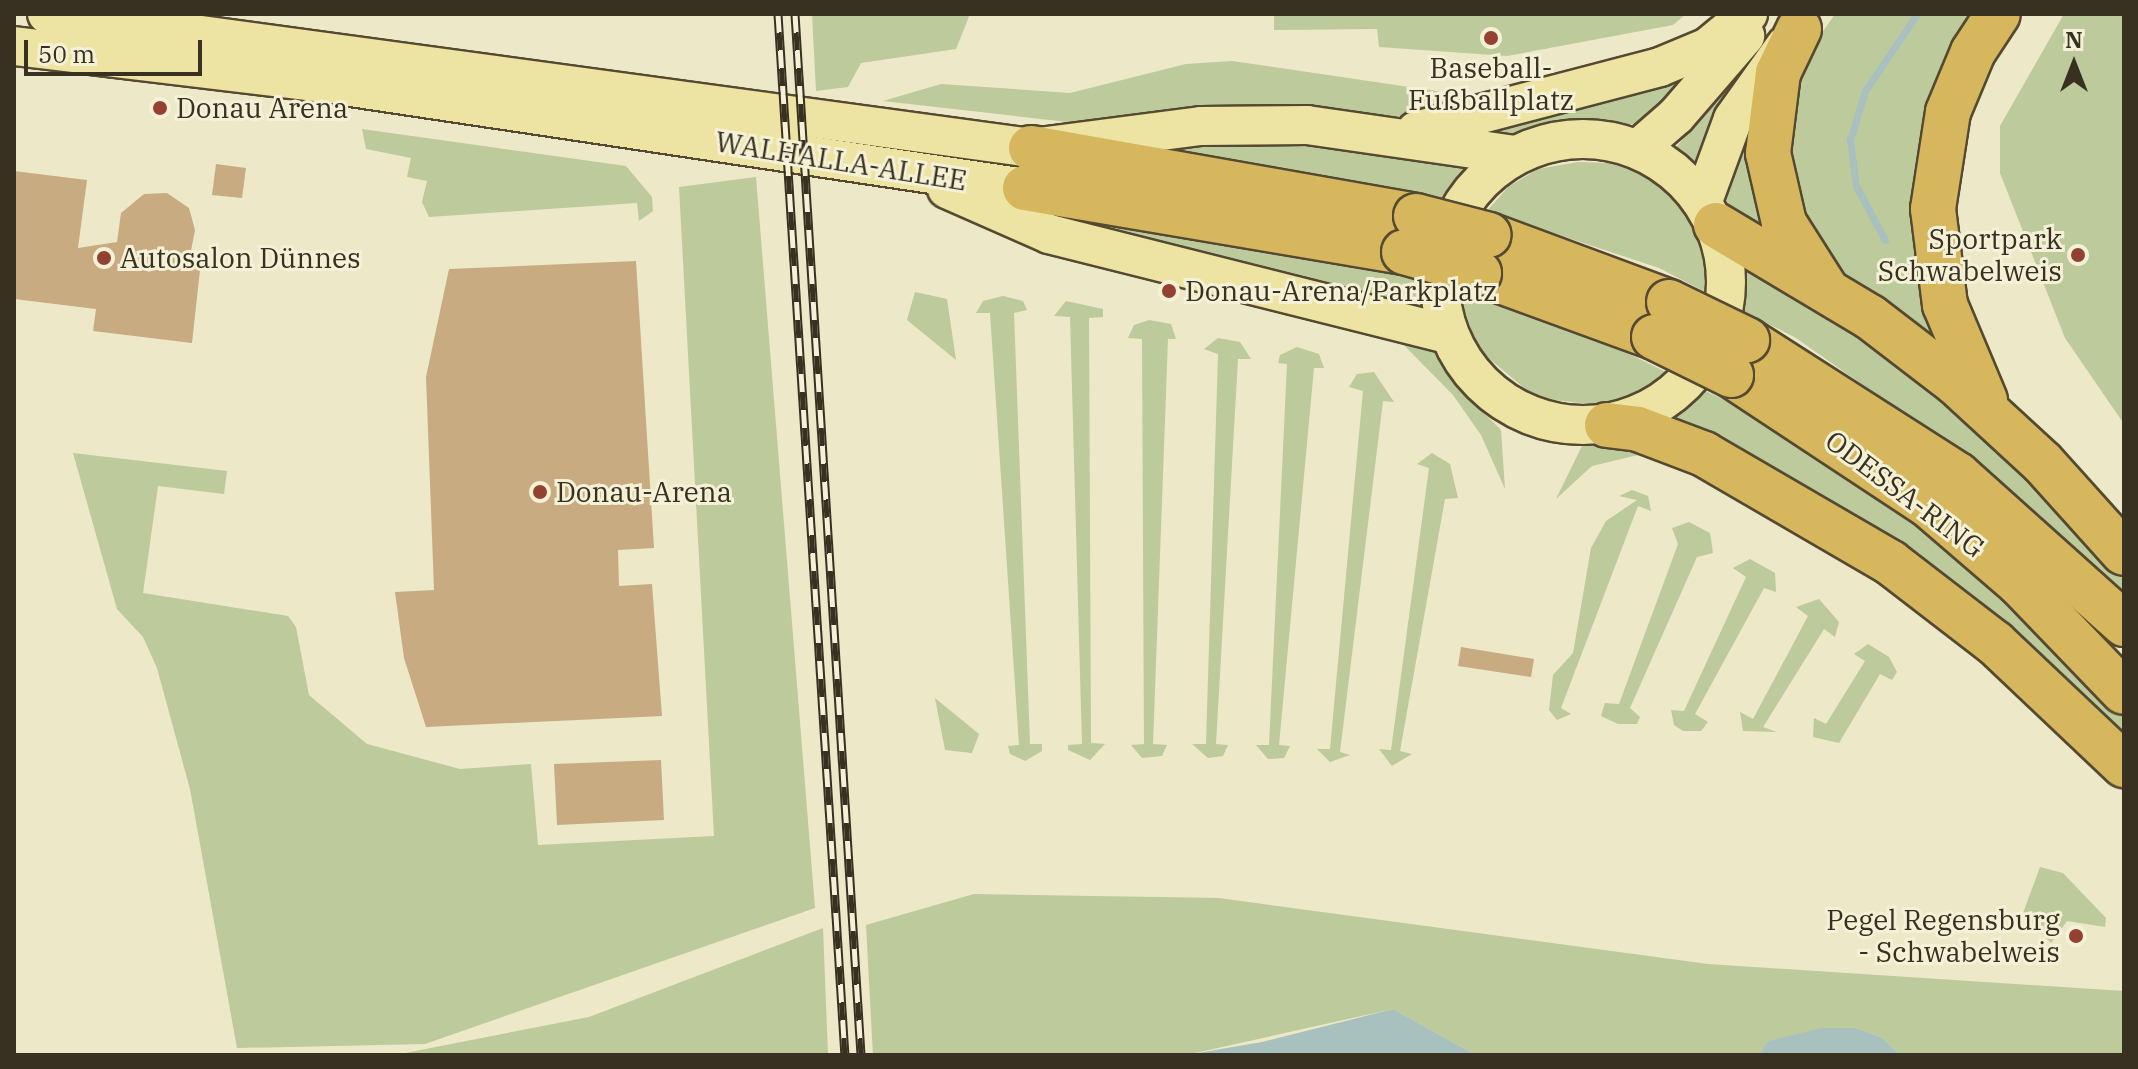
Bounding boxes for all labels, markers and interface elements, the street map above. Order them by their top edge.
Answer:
scale bar [28,24,206,74]
north arrow [2034,24,2114,104]
text: N [2065,25,2083,54]
marker: Baseball- Fußballplatz [1482,29,1500,47]
text: 50 m [38,38,95,70]
place label: Baseball- Fußballplatz [1408,51,1574,117]
place label: Donau Arena [176,91,348,125]
marker: Donau Arena [151,99,169,117]
street label: WALHALLA-ALLEE [713,125,969,197]
place label: Sportpark Schwabelweis [1878,222,2062,288]
place label: Autosalon Dünnes [120,241,361,275]
marker: Sportpark Schwabelweis [2069,246,2087,264]
marker: Autosalon Dünnes [95,249,113,267]
place label: Donau-Arena/Parkplatz [1185,274,1497,308]
marker: Donau-Arena/Parkplatz [1160,282,1178,300]
street label: ODESSA-RING [1819,423,1991,565]
place label: Donau-Arena [556,475,732,509]
marker: Donau-Arena [531,483,549,501]
place label: Pegel Regensburg - Schwabelweis [1826,903,2060,969]
marker: Pegel Regensburg - Schwabelweis [2067,927,2085,945]

